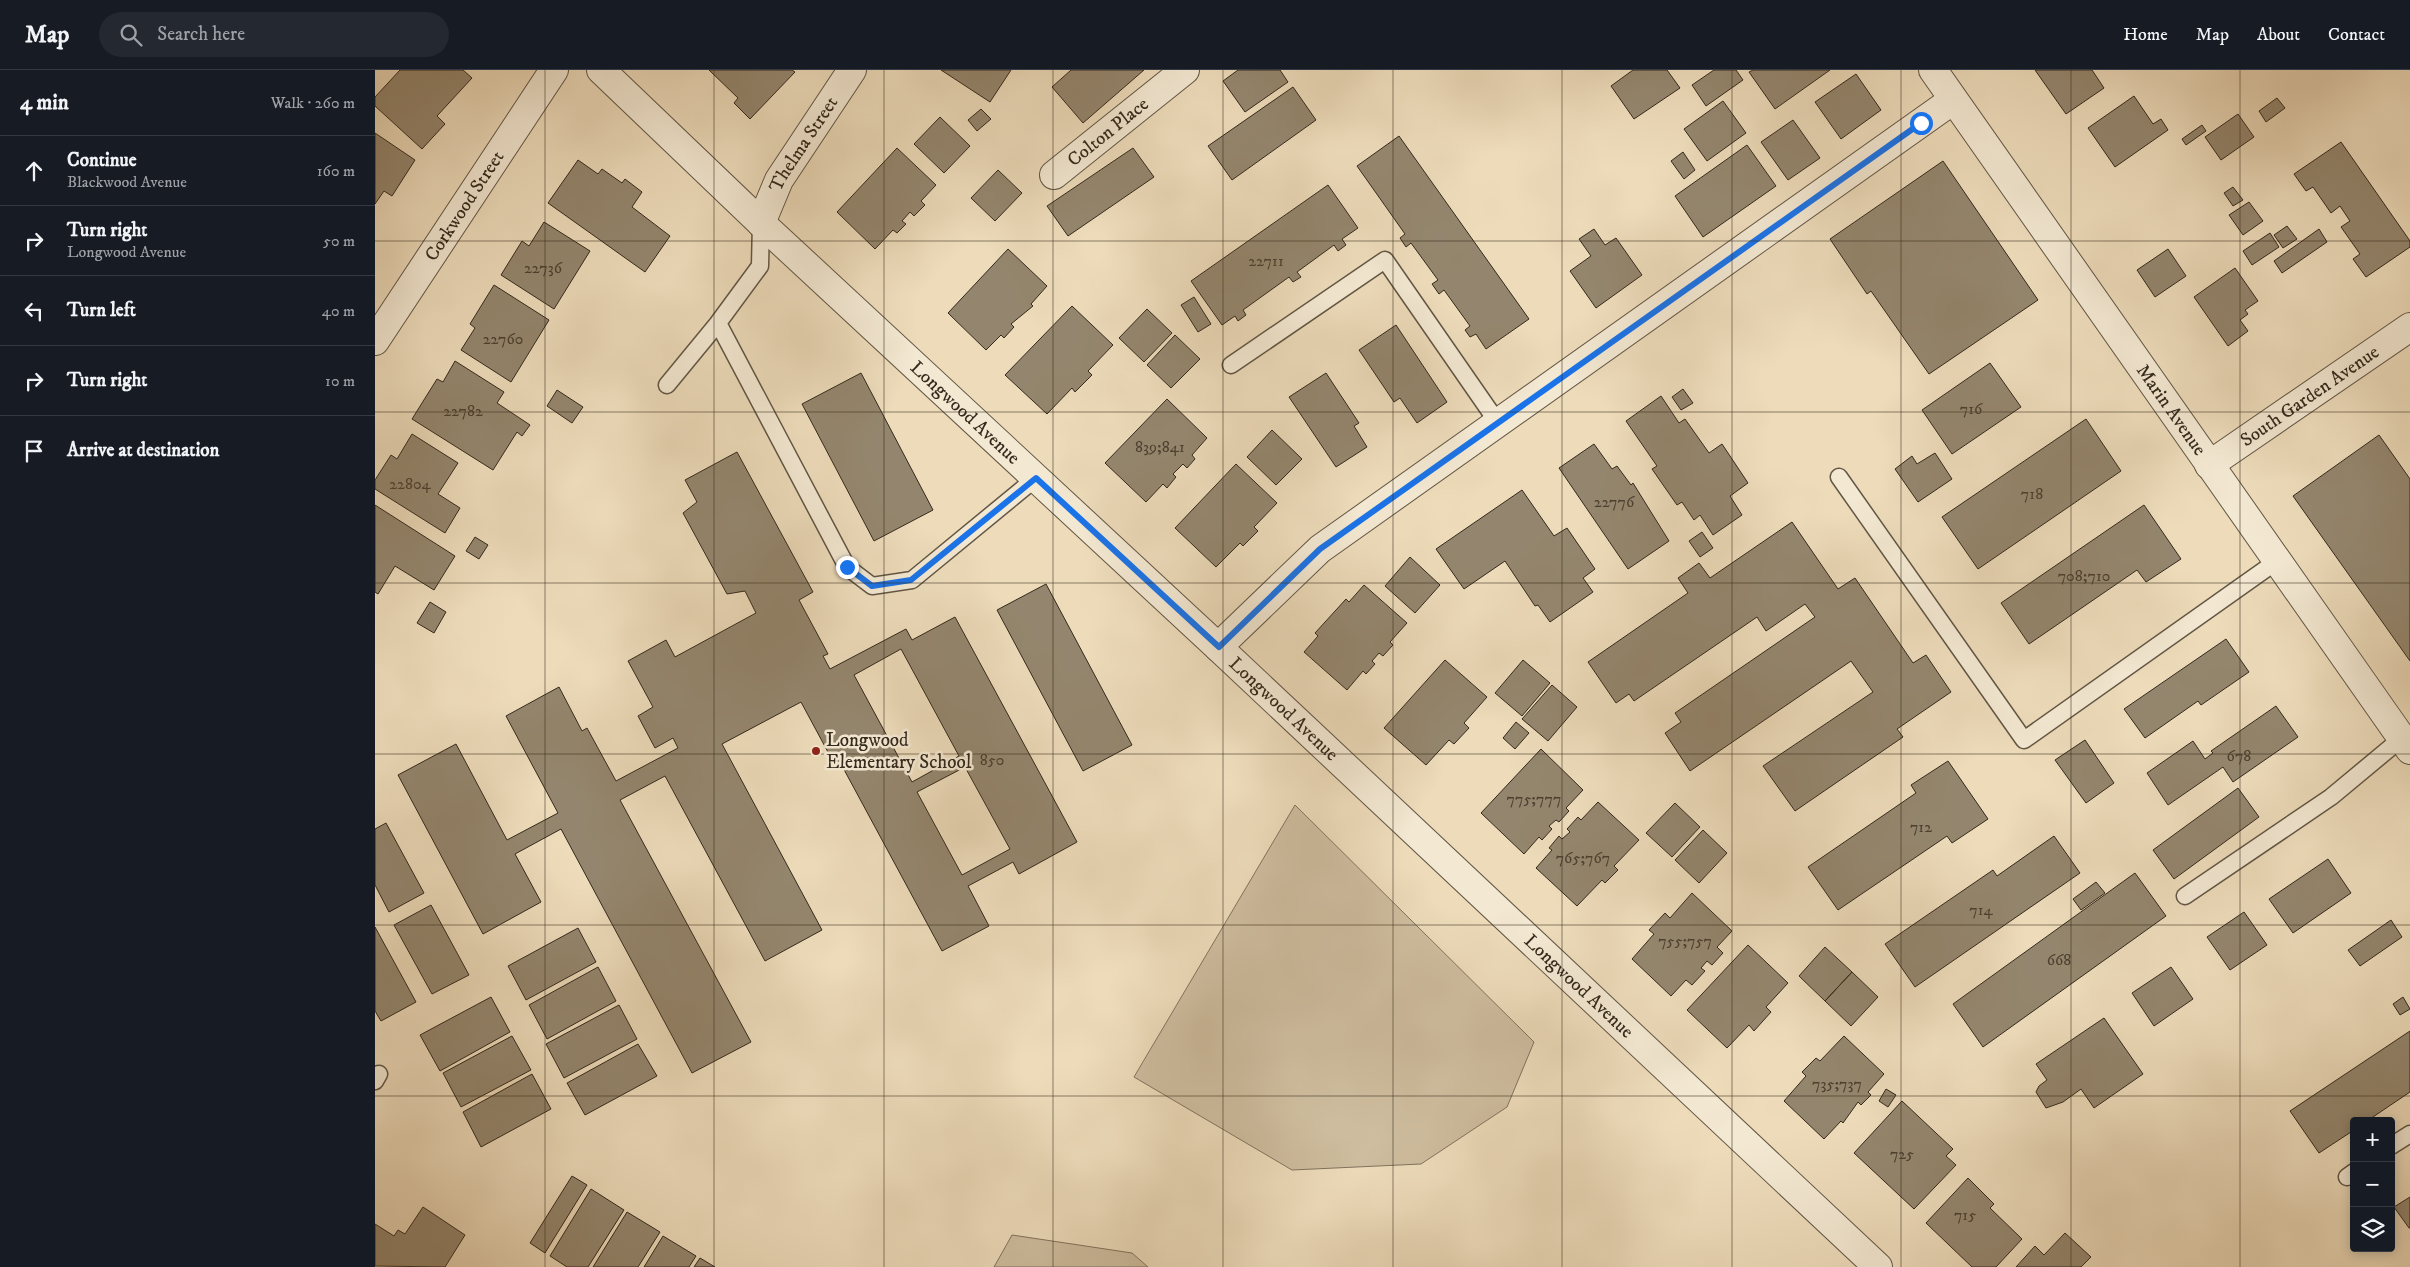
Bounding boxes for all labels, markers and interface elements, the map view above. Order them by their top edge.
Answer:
search box [99,12,449,57]
text: Map [25,20,69,50]
icon: search [117,21,145,49]
text: Search here [157,23,245,46]
text: Home [2123,24,2168,46]
text: Map [2196,24,2229,46]
text: About [2257,24,2300,46]
text: Contact [2328,24,2385,46]
text: 4 min [20,90,69,116]
street label: Thelma Street [764,92,843,195]
street label: Colton Place [1063,92,1153,171]
text: Walk · 260 m [271,93,355,113]
route start [1910,112,1933,135]
street label: Corkwood Street [420,146,509,265]
text: Continue [67,149,137,172]
icon: ahead [20,157,48,185]
text: 160 m [317,161,355,181]
text: Blackwood Avenue [67,172,187,192]
text: Turn right [67,219,147,242]
icon: right [20,227,48,255]
text: 50 m [323,231,355,251]
text: Longwood Avenue [67,242,186,262]
house number: 22711 [1248,251,1284,271]
house number: 22736 [524,258,563,278]
icon: left [20,297,48,325]
text: Turn left [67,299,136,322]
text: 40 m [322,301,355,321]
house number: 22760 [483,329,523,349]
street label: South Garden Avenue [2236,340,2383,452]
street label: Longwood Avenue [906,356,1025,469]
street label: Marin Avenue [2131,360,2211,460]
icon: right [20,367,48,395]
text: Turn right [67,369,147,392]
text: 10 m [325,371,355,391]
house number: 716 [1960,399,1983,419]
house number: 22782 [443,401,483,421]
icon: arrive [20,437,48,465]
house number: 839;841 [1135,437,1185,457]
text: Arrive at destination [67,439,219,462]
house number: 22804 [389,474,432,494]
house number: 718 [2021,484,2043,504]
house number: 22776 [1594,492,1635,512]
route end [836,556,859,579]
house number: 708;710 [2058,566,2110,586]
street label: Longwood Avenue [1224,652,1343,766]
place label: Longwood Elementary School [826,729,972,774]
marker: Longwood Elementary School [810,745,822,757]
house number: 678 [2227,746,2251,766]
house number: 850 [980,750,1004,770]
house number: 775;777 [1507,789,1561,809]
house number: 712 [1910,817,1932,837]
house number: 765;767 [1556,848,1610,868]
house number: 714 [1969,900,1994,920]
street label: Longwood Avenue [1519,929,1638,1043]
house number: 755;757 [1658,931,1712,951]
house number: 668 [2047,950,2071,970]
house number: 735;737 [1812,1074,1862,1094]
map controls [2350,1117,2395,1252]
button: + [2350,1117,2395,1162]
house number: 725 [1890,1144,1914,1164]
button: − [2350,1162,2395,1207]
house number: 715 [1954,1205,1976,1225]
button: layers [2350,1207,2395,1252]

